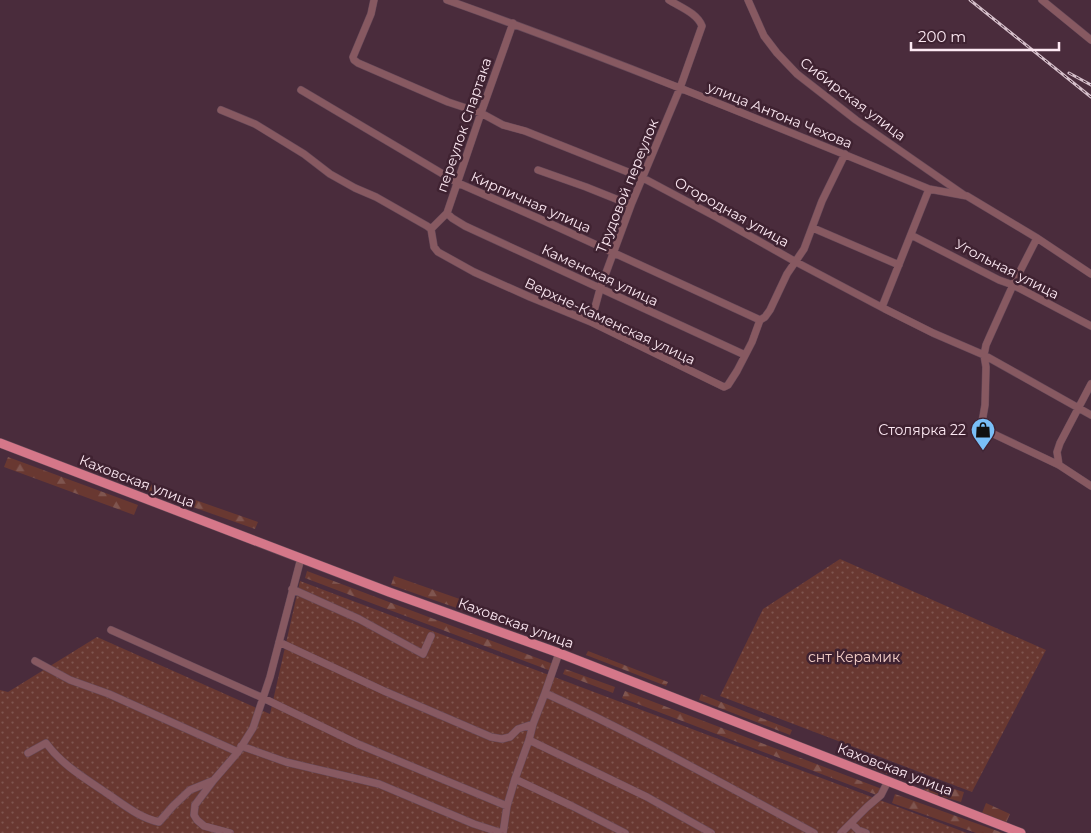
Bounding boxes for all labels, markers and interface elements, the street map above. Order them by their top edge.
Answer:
scale bar [911,20,1058,52]
text: 200 m [918,27,966,46]
street label: Сибирская улица [796,53,910,145]
street label: переулок Спартака [433,55,495,195]
street label: улица Антона Чехова [704,77,855,152]
street label: Трудовой переулок [592,116,662,256]
street label: Кирпичная улица [468,167,594,237]
street label: Огородная улица [672,173,792,251]
street label: Угольная улица [952,235,1062,303]
street label: Каменская улица [539,240,661,310]
street label: Верхне-Каменская улица [522,273,698,369]
shop icon: Столярка 22 [970,417,996,451]
place label: Столярка 22 [878,421,966,439]
street label: Каховская улица [77,451,197,511]
street label: Каховская улица [456,594,576,652]
park label: снт Керамик [808,648,900,666]
street label: Каховская улица [835,739,955,799]

